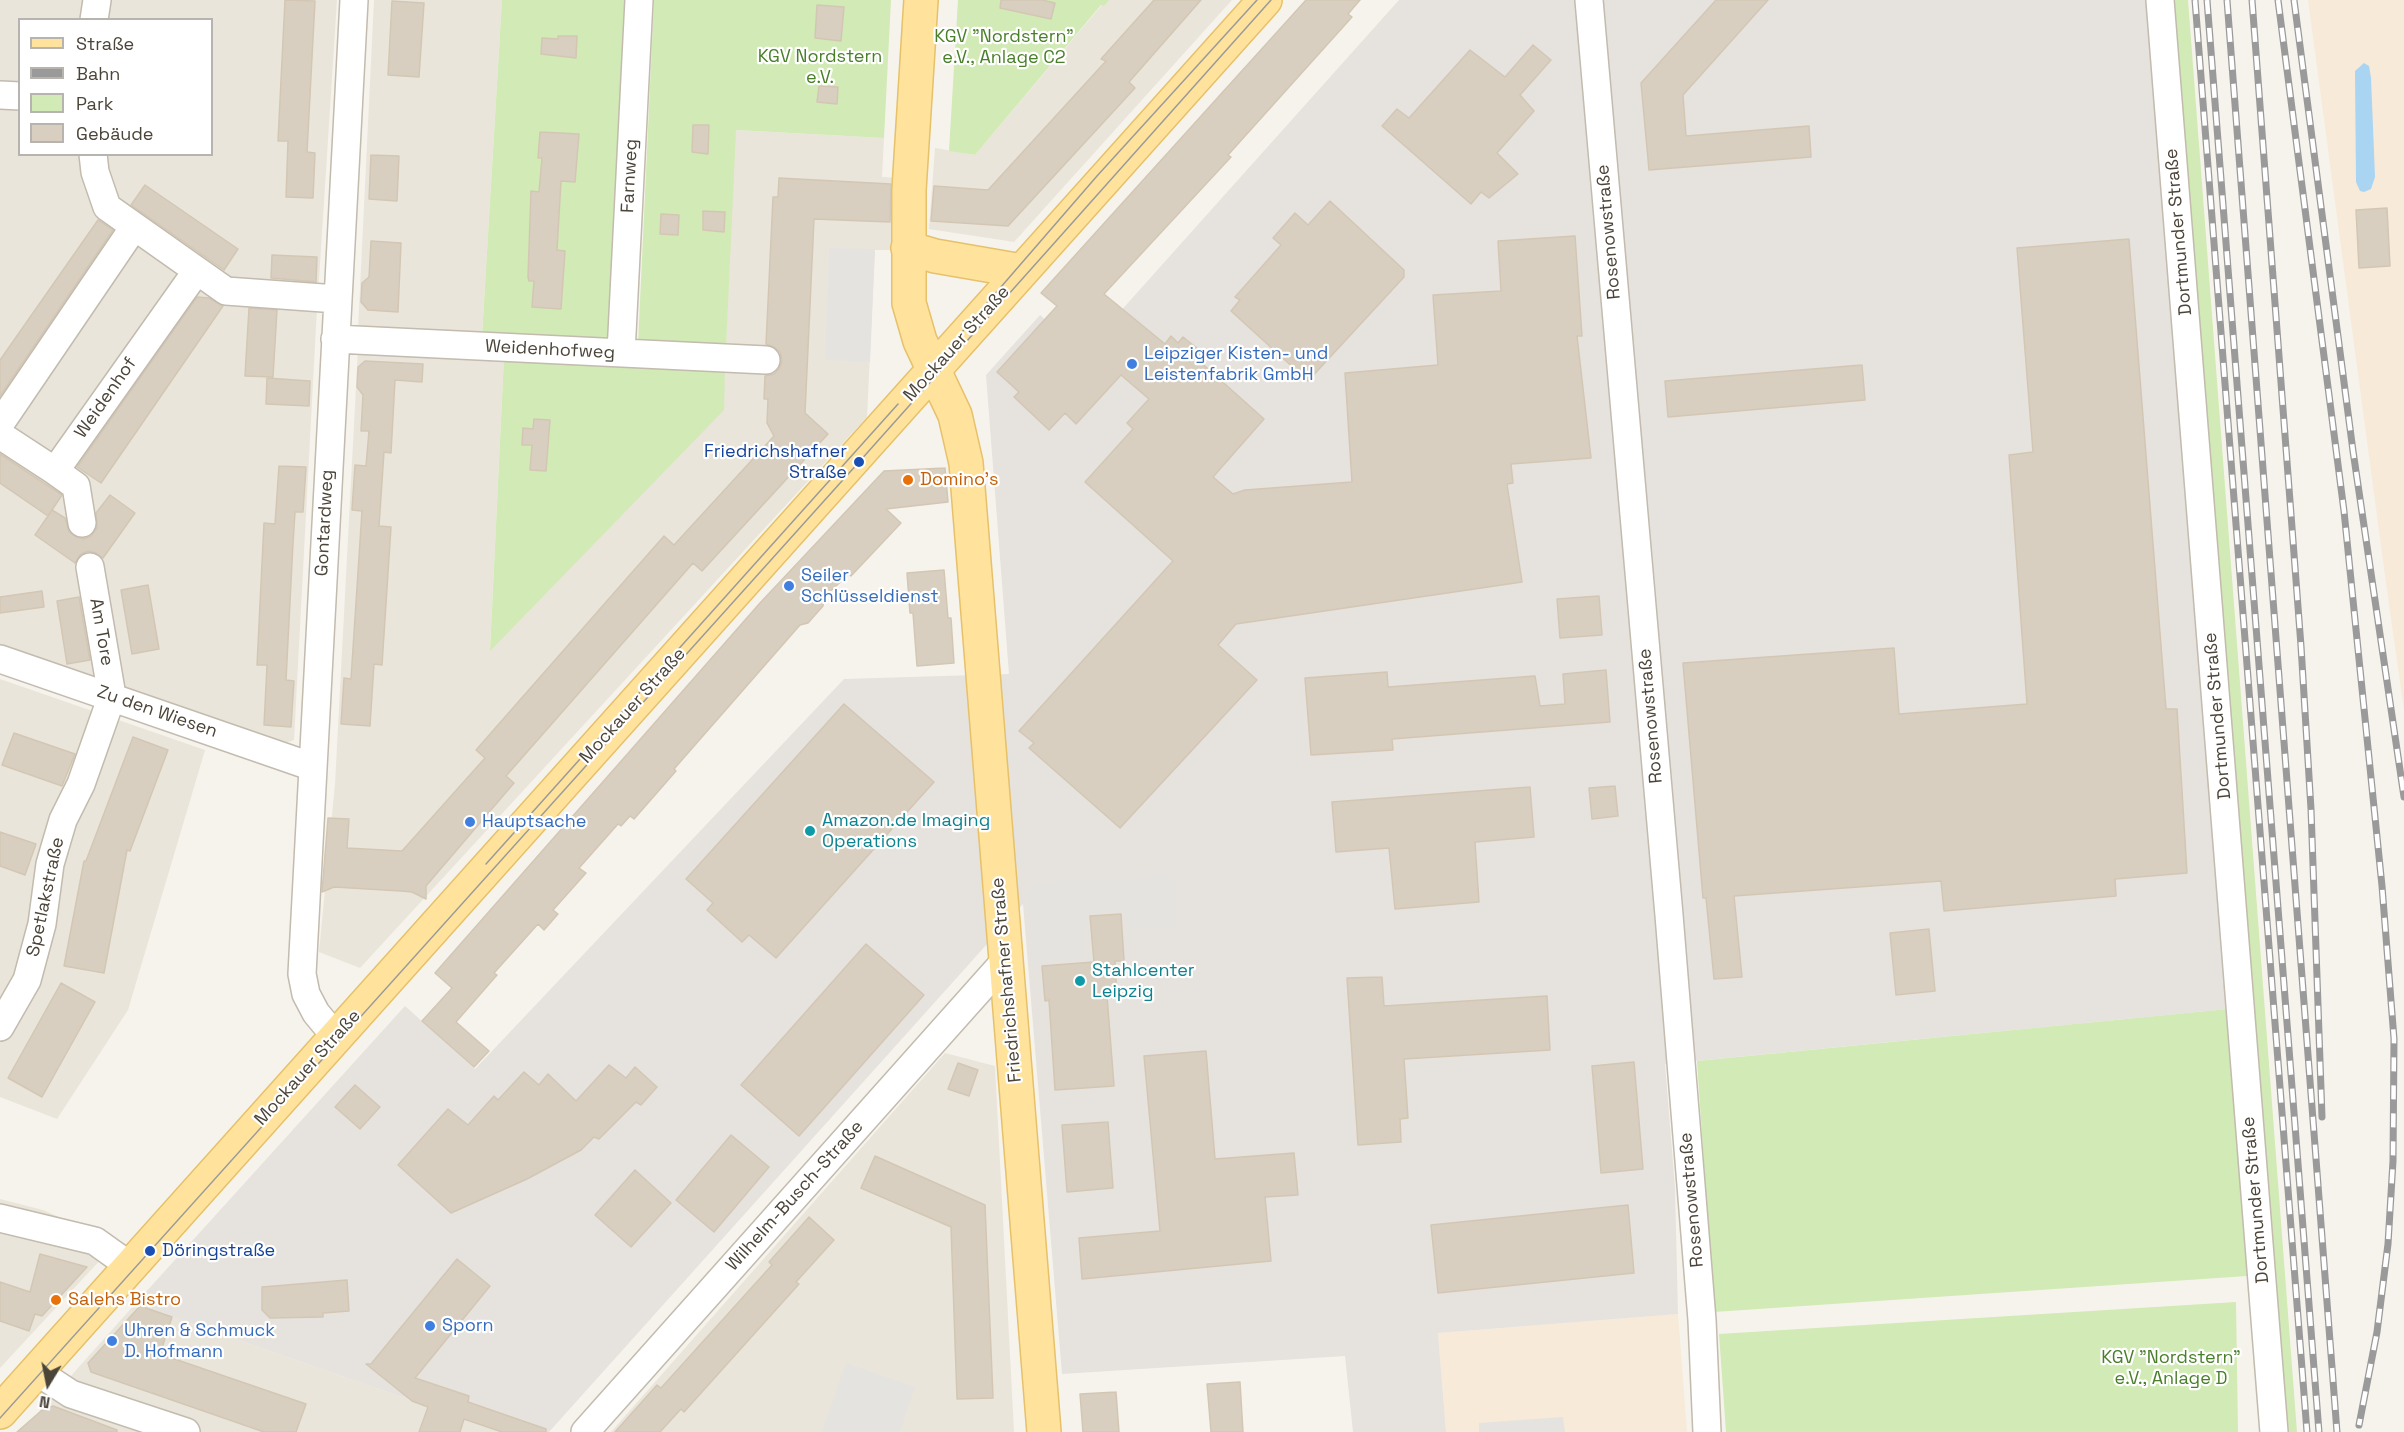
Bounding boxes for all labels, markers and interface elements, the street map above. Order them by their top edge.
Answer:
legend [18,18,213,156]
park label: KGV "Nordstern" e.V., Anlage C2 [934,26,1074,68]
text: Straße [76,32,134,55]
park label: KGV Nordstern e.V. [758,46,882,88]
text: Bahn [76,62,120,85]
text: Park [76,92,113,115]
text: Gebäude [76,122,154,145]
street label: Farnweg [617,138,643,214]
street label: Dortmunder Straße [2161,148,2197,316]
street label: Rosenowstraße [1592,164,1626,300]
street label: Mockauer Straße [899,282,1015,406]
street label: Weidenhofweg [484,336,616,364]
place label: Leipziger Kisten- und Leistenfabrik GmbH [1144,343,1328,386]
street label: Weidenhof [70,353,142,443]
marker: Leipziger Kisten- und Leistenfabrik GmbH [1125,357,1139,371]
place label: Friedrichshafner Straße [704,441,847,484]
marker: Friedrichshafner Straße [852,455,866,469]
street label: Gontardweg [311,469,339,577]
place label: Domino's [920,469,998,491]
marker: Domino's [901,473,915,487]
place label: Seiler Schlüsseldienst [801,565,939,608]
marker: Seiler Schlüsseldienst [782,579,796,593]
street label: Am Tore [84,596,118,668]
street label: Dortmunder Straße [2200,632,2236,800]
street label: Mockauer Straße [575,644,691,768]
street label: Rosenowstraße [1634,648,1668,784]
street label: Zu den Wiesen [94,681,220,743]
place label: Amazon.de Imaging Operations [822,810,990,852]
place label: Hauptsache [482,811,586,833]
marker: Hauptsache [463,815,477,829]
marker: Amazon.de Imaging Operations [803,824,817,838]
street label: Spetlakstraße [23,835,69,959]
street label: Friedrichshafner Straße [987,877,1027,1083]
place label: Stahlcenter Leipzig [1092,960,1195,1002]
marker: Stahlcenter Leipzig [1073,974,1087,988]
street label: Mockauer Straße [250,1006,366,1130]
street label: Wilhelm-Busch-Straße [722,1116,868,1276]
street label: Dortmunder Straße [2238,1116,2274,1284]
street label: Rosenowstraße [1675,1132,1709,1268]
place label: Döringstraße [162,1240,275,1262]
marker: Döringstraße [143,1244,157,1258]
place label: Salehs Bistro [68,1289,181,1311]
marker: Salehs Bistro [49,1293,63,1307]
place label: Sporn [442,1315,494,1337]
marker: Sporn [423,1319,437,1333]
place label: Uhren & Schmuck D. Hofmann [124,1320,275,1362]
marker: Uhren & Schmuck D. Hofmann [105,1334,119,1348]
park label: KGV "Nordstern" e.V., Anlage D [2101,1347,2241,1390]
north arrow [18,1354,78,1414]
text: N [38,1391,52,1413]

